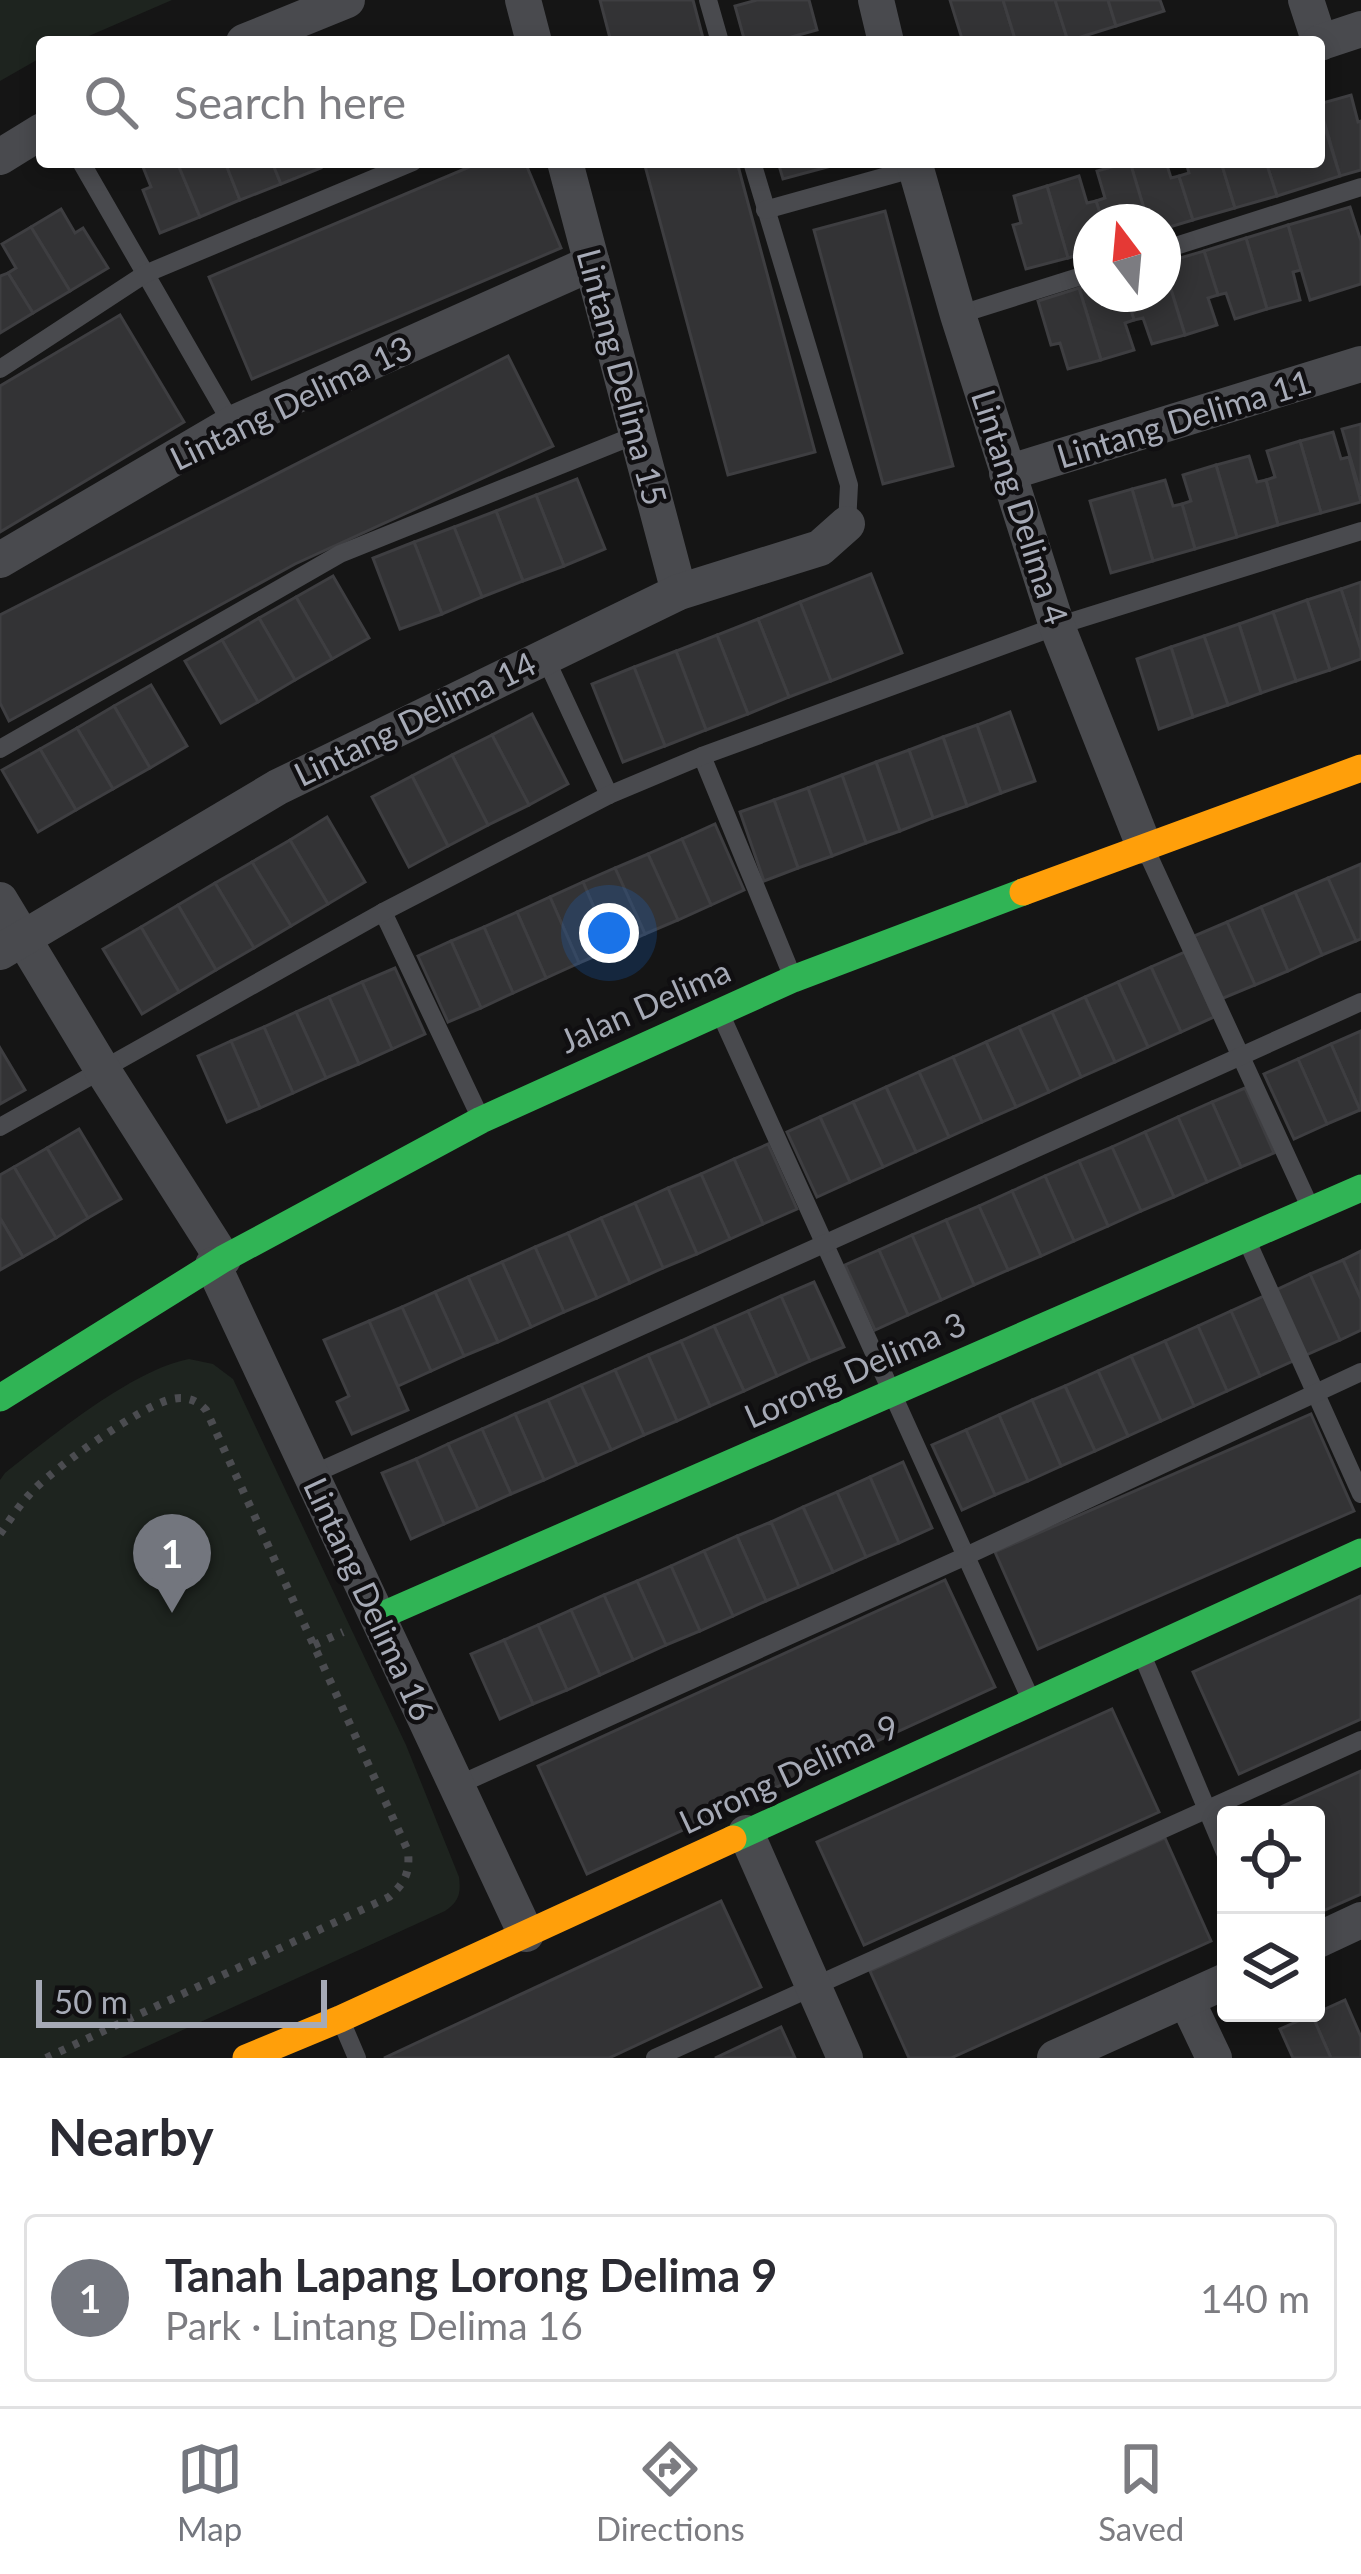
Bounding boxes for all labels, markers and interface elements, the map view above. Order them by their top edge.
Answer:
search box [36,36,1325,168]
icon: search [78,69,144,135]
text: Search here [174,75,406,129]
north arrow [1073,204,1181,312]
street label: Lintang Delima 15 [570,244,676,509]
street label: Lintang Delima 13 [163,326,418,478]
street label: Lintang Delima 11 [1052,360,1316,476]
street label: Lintang Delima 4 [964,384,1078,629]
street label: Lintang Delima 14 [287,642,542,794]
your location [579,903,639,963]
street label: Jalan Delima [553,950,736,1060]
street label: Lorong Delima 3 [738,1302,971,1436]
street label: Lintang Delima 16 [296,1471,444,1726]
pin: 1 [133,1514,211,1613]
street label: Lorong Delima 9 [672,1705,905,1841]
map controls [1217,1806,1325,2022]
button: locate [1217,1806,1325,1914]
button: layers [1217,1914,1325,2022]
scale bar [36,1974,327,2027]
text: 50 m [54,1981,128,2021]
text: Nearby [48,2106,214,2167]
text: Tanah Lapang Lorong Delima 9 [165,2248,777,2302]
text: 1 [79,2275,101,2321]
text: 140 m [1200,2275,1310,2321]
text: Park · Lintang Delima 16 [165,2302,583,2348]
tab: Map [177,2436,243,2548]
tab: Directions [596,2436,745,2548]
tab: Saved [1098,2436,1184,2548]

